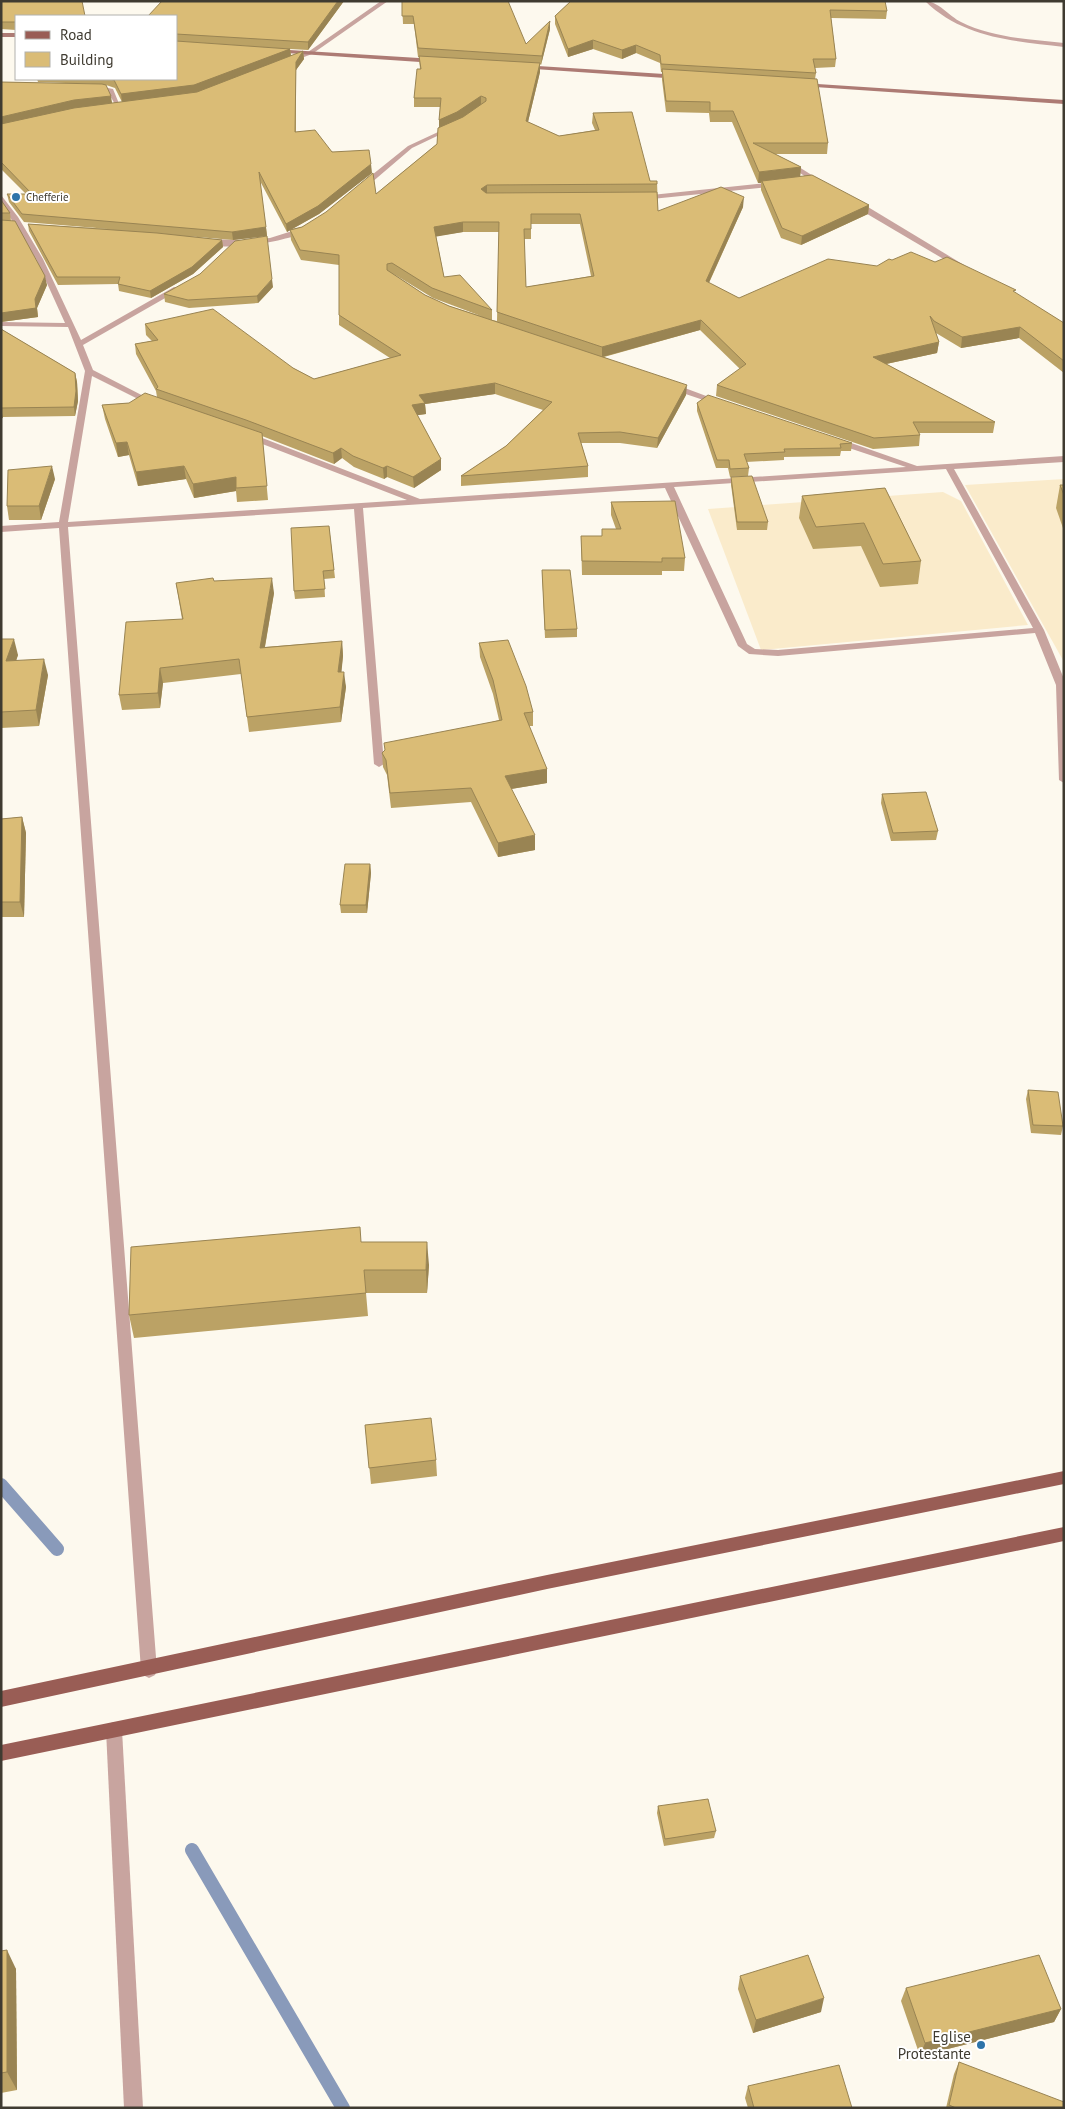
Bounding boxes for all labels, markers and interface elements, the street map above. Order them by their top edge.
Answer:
legend [15,15,178,80]
text: Road [60,25,92,44]
text: Building [60,50,114,69]
place label: Chefferie [26,190,69,204]
marker: Chefferie [10,191,22,203]
place label: Eglise Protestante [898,2027,971,2063]
marker: Eglise Protestante [975,2039,987,2051]

